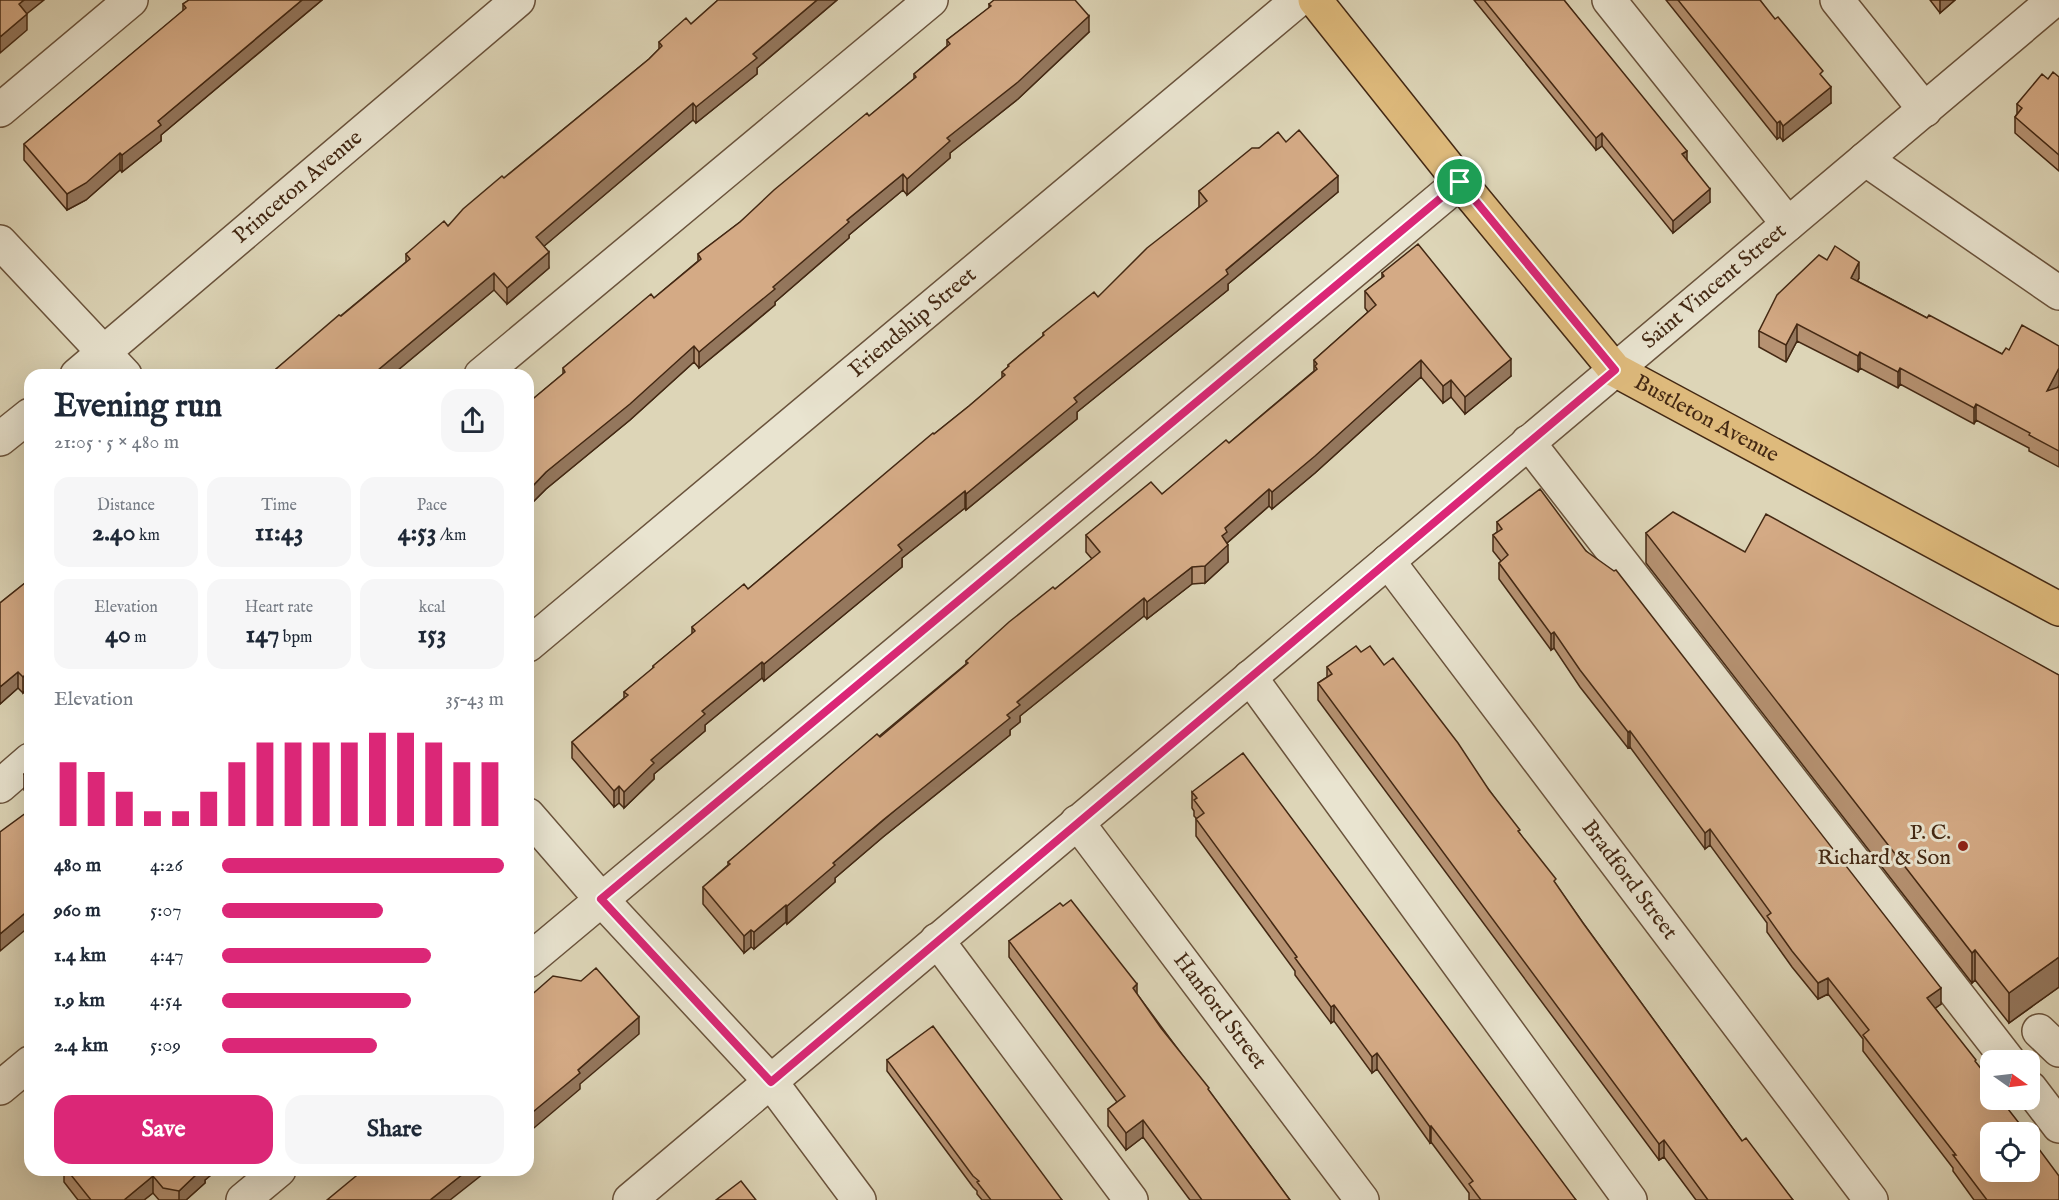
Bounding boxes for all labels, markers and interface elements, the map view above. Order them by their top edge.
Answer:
street label: Princeton Avenue [227,124,368,250]
pin [1434,156,1485,207]
icon: arrive [1443,165,1476,198]
street label: Saint Vincent Street [1636,217,1793,355]
street label: Friendship Street [843,261,983,384]
street label: Bustleton Avenue [1629,369,1784,469]
text: Evening run [54,386,222,428]
button: share [441,389,504,452]
text: 21:05 · 5 × 480 m [54,430,179,455]
text: Distance [97,496,155,516]
text: Time [261,496,297,516]
text: Pace [417,496,447,516]
text: 2.40 [92,516,136,549]
text: 11:43 [255,516,303,549]
text: 4:53 [398,516,436,549]
text: km [136,526,160,546]
text: /km [436,526,466,546]
text: Elevation [94,598,158,618]
text: Heart rate [245,598,313,618]
text: kcal [419,598,445,618]
text: 40 [105,618,131,651]
text: 147 [246,618,279,651]
text: 153 [418,618,446,651]
text: m [131,628,147,648]
text: bpm [279,628,312,648]
text: Elevation [54,687,133,712]
text: 35–43 m [446,687,504,712]
street label: Bradford Street [1575,815,1684,946]
place label: P. C. Richard & Son [1817,819,1951,872]
marker: P. C. Richard & Son [1956,839,1970,853]
text: 480 m [54,853,101,878]
text: 4:26 [150,853,183,878]
text: 960 m [54,898,101,923]
text: 5:07 [150,898,182,923]
text: 1.4 km [54,943,106,968]
text: 4:47 [150,943,184,968]
street label: Hanford Street [1167,947,1273,1076]
text: 1.9 km [54,988,105,1013]
text: 4:54 [150,988,182,1013]
text: 2.4 km [54,1033,108,1058]
text: 5:09 [150,1033,181,1058]
north arrow [1980,1050,2040,1110]
map controls [1980,1050,2040,1182]
button: Save [54,1095,273,1164]
button: Share [285,1095,504,1164]
button: locate [1980,1122,2040,1182]

